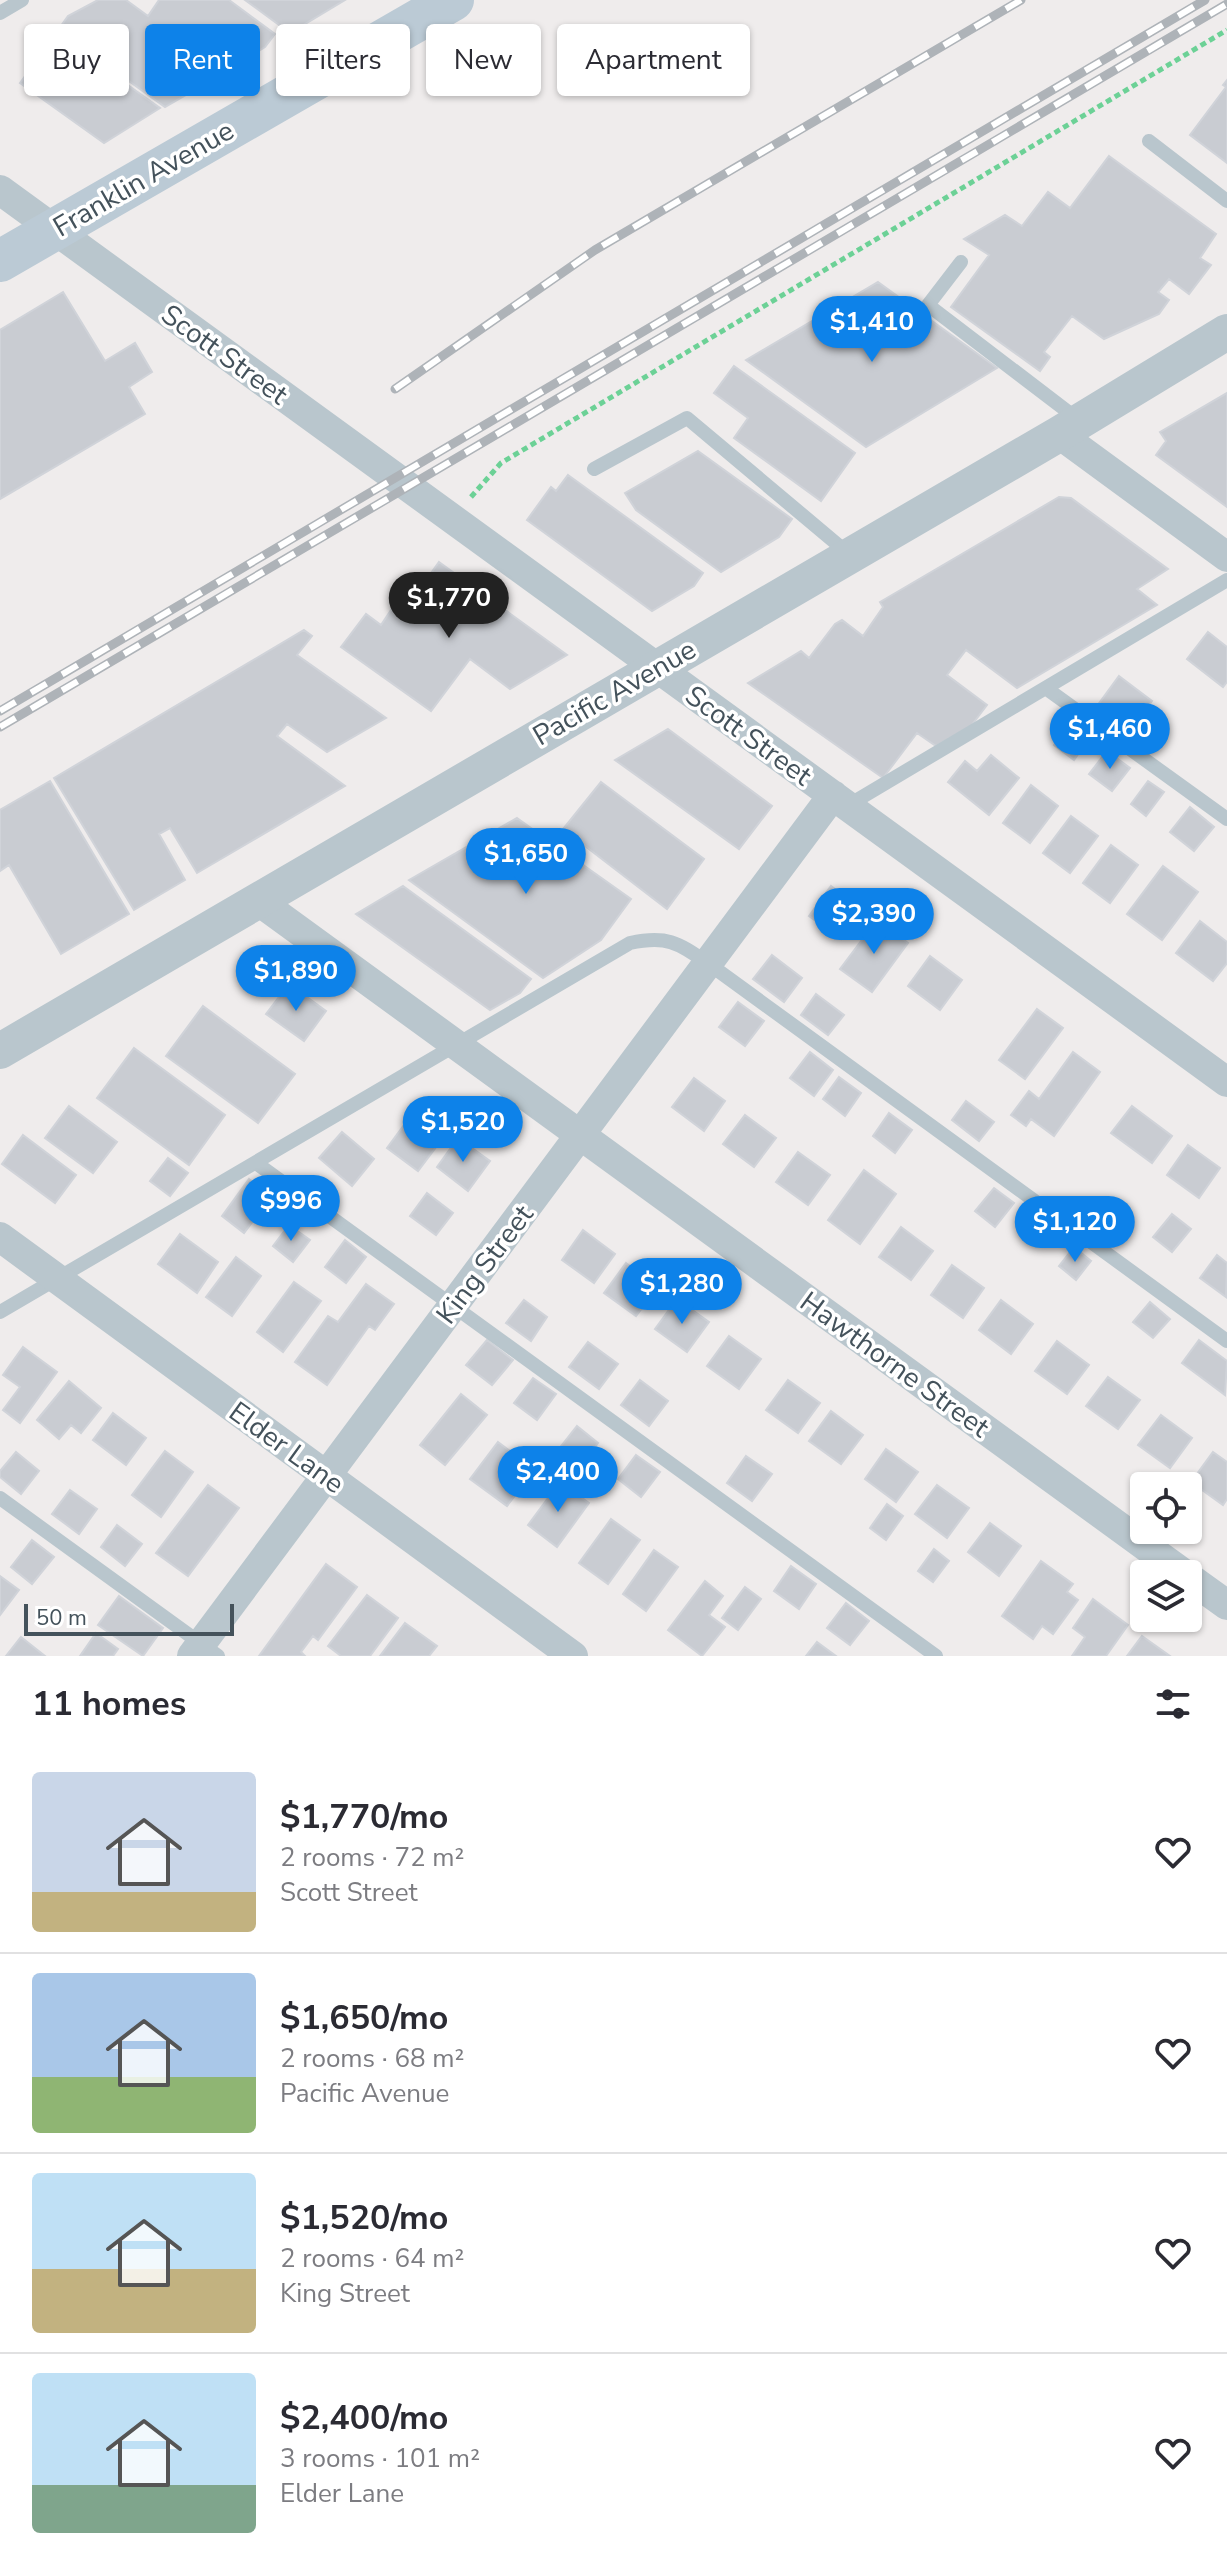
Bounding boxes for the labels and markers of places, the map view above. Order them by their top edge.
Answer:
pin: $1,410 [807,296,937,364]
pin: $1,770 [384,572,514,640]
pin: $1,460 [1045,703,1175,771]
pin: $1,650 [461,828,591,896]
pin: $2,390 [809,888,939,956]
pin: $1,890 [231,945,361,1013]
pin: $1,520 [398,1096,528,1164]
pin: $996 [244,1175,338,1243]
pin: $1,120 [1010,1196,1140,1264]
pin: $1,280 [617,1258,747,1326]
pin: $2,400 [493,1446,623,1514]

